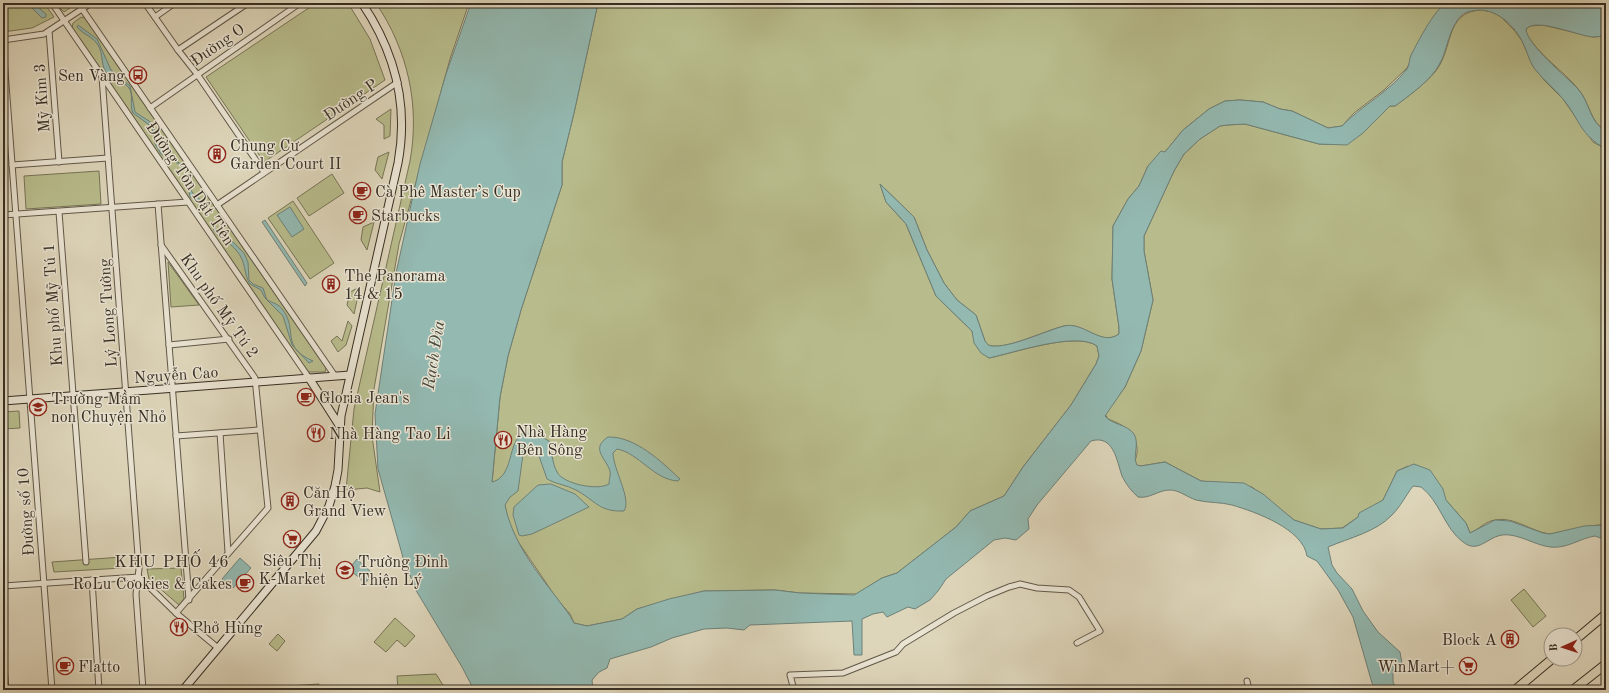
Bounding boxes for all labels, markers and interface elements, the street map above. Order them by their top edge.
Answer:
street label: Đường O [188,21,248,70]
street label: Mỹ Kim 3 [33,63,53,133]
bus stop icon: Sen Vàng [128,65,148,85]
place label: Sen Vàng [58,69,125,85]
street label: Đường P [321,77,381,124]
street label: Đường Tôn Dật Tiên [142,119,237,249]
place label: Chung Cư Garden Court II [230,139,341,173]
building icon: Chung Cư Garden Court II [207,144,227,164]
cafe icon: Cà Phê Master’s Cup [352,181,372,201]
place label: Cà Phê Master’s Cup [375,185,521,201]
cafe icon: Starbucks [348,205,368,225]
place label: Starbucks [371,209,440,225]
street label: Khu phố Mỹ Tú 1 [40,243,66,367]
street label: Khu phố Mỹ Tú 2 [176,250,262,361]
street label: Lý Long Tường [97,257,121,368]
place label: The Panorama 14 & 15 [344,269,446,303]
building icon: The Panorama 14 & 15 [321,274,341,294]
water label: Rạch Đỉa [420,320,448,392]
street label: Nguyễn Cao [133,362,219,387]
cafe icon: Gloria Jean's [296,387,316,407]
place label: Trường Mầm non Chuyện Nhỏ [51,389,166,426]
place label: Gloria Jean's [319,391,409,407]
school or university icon: Trường Mầm non Chuyện Nhỏ [28,397,48,417]
restaurant icon: Nhà Hàng Tao Li [306,423,326,443]
place label: Nhà Hàng Bên Sông [516,425,588,459]
place label: Nhà Hàng Tao Li [329,427,451,443]
restaurant icon: Nhà Hàng Bên Sông [493,430,513,450]
street label: Đường số 10 [14,467,38,557]
place label: Căn Hộ Grand View [303,486,387,520]
building icon: Căn Hộ Grand View [280,491,300,511]
supermarket icon: Siêu Thị K-Market [282,529,302,549]
district label: KHU PHỐ 46 [114,549,230,571]
place label: Siêu Thị K-Market [258,554,326,588]
place label: Trường Đinh Thiện Lý [358,555,448,589]
school or university icon: Trường Đinh Thiện Lý [335,560,355,580]
cafe icon: RoLu Cookies & Cakes [235,573,255,593]
place label: RoLu Cookies & Cakes [73,577,232,593]
restaurant icon: Phở Hùng [169,617,189,637]
place label: Phở Hùng [192,621,263,637]
north arrow [1543,627,1583,667]
building icon: Block A [1500,629,1520,649]
place label: Block A [1442,633,1497,649]
text: B [1549,643,1560,652]
cafe icon: Flatto [55,656,75,676]
supermarket icon: WinMart+ [1458,656,1478,676]
place label: Flatto [78,660,120,676]
place label: WinMart+ [1377,660,1455,676]

